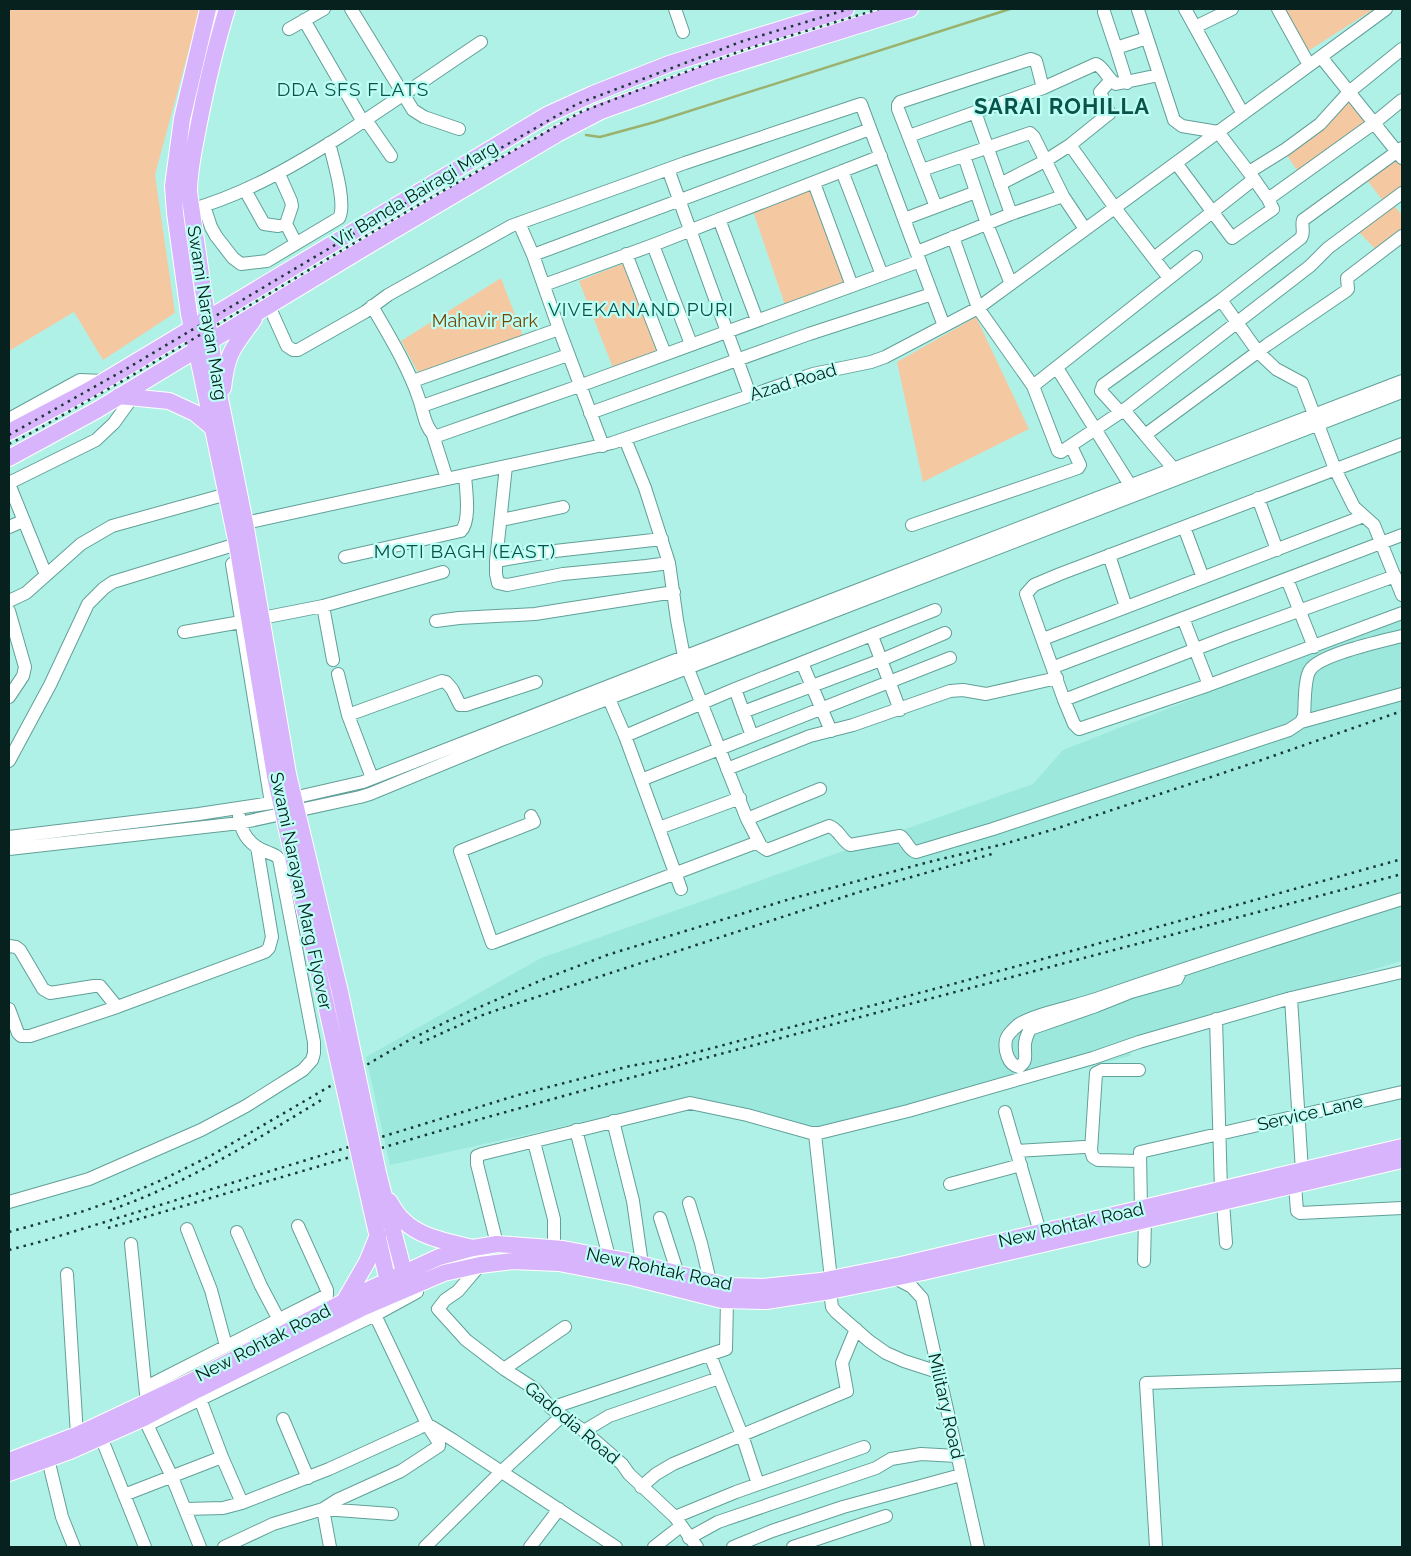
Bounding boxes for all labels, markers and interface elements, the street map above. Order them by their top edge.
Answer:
district label: DDA SFS FLATS [277,78,429,100]
district label: SARAI ROHILLA [974,93,1150,119]
street label: Vir Banda Bairagi Marg [328,136,501,251]
street label: Swami Narayan Marg [183,224,232,402]
district label: VIVEKANAND PURI [548,298,734,320]
park label: Mahavir Park [432,310,539,331]
street label: Azad Road [747,358,839,405]
district label: MOTI BAGH (EAST) [374,540,556,562]
street label: Swami Narayan Marg Flyover [266,770,337,1012]
street label: Service Lane [1255,1090,1365,1135]
street label: New Rohtak Road [996,1198,1146,1251]
street label: New Rohtak Road [584,1243,734,1294]
street label: New Rohtak Road [192,1299,334,1386]
street label: Military Road [924,1351,969,1461]
street label: Gadodia Road [521,1377,624,1468]

